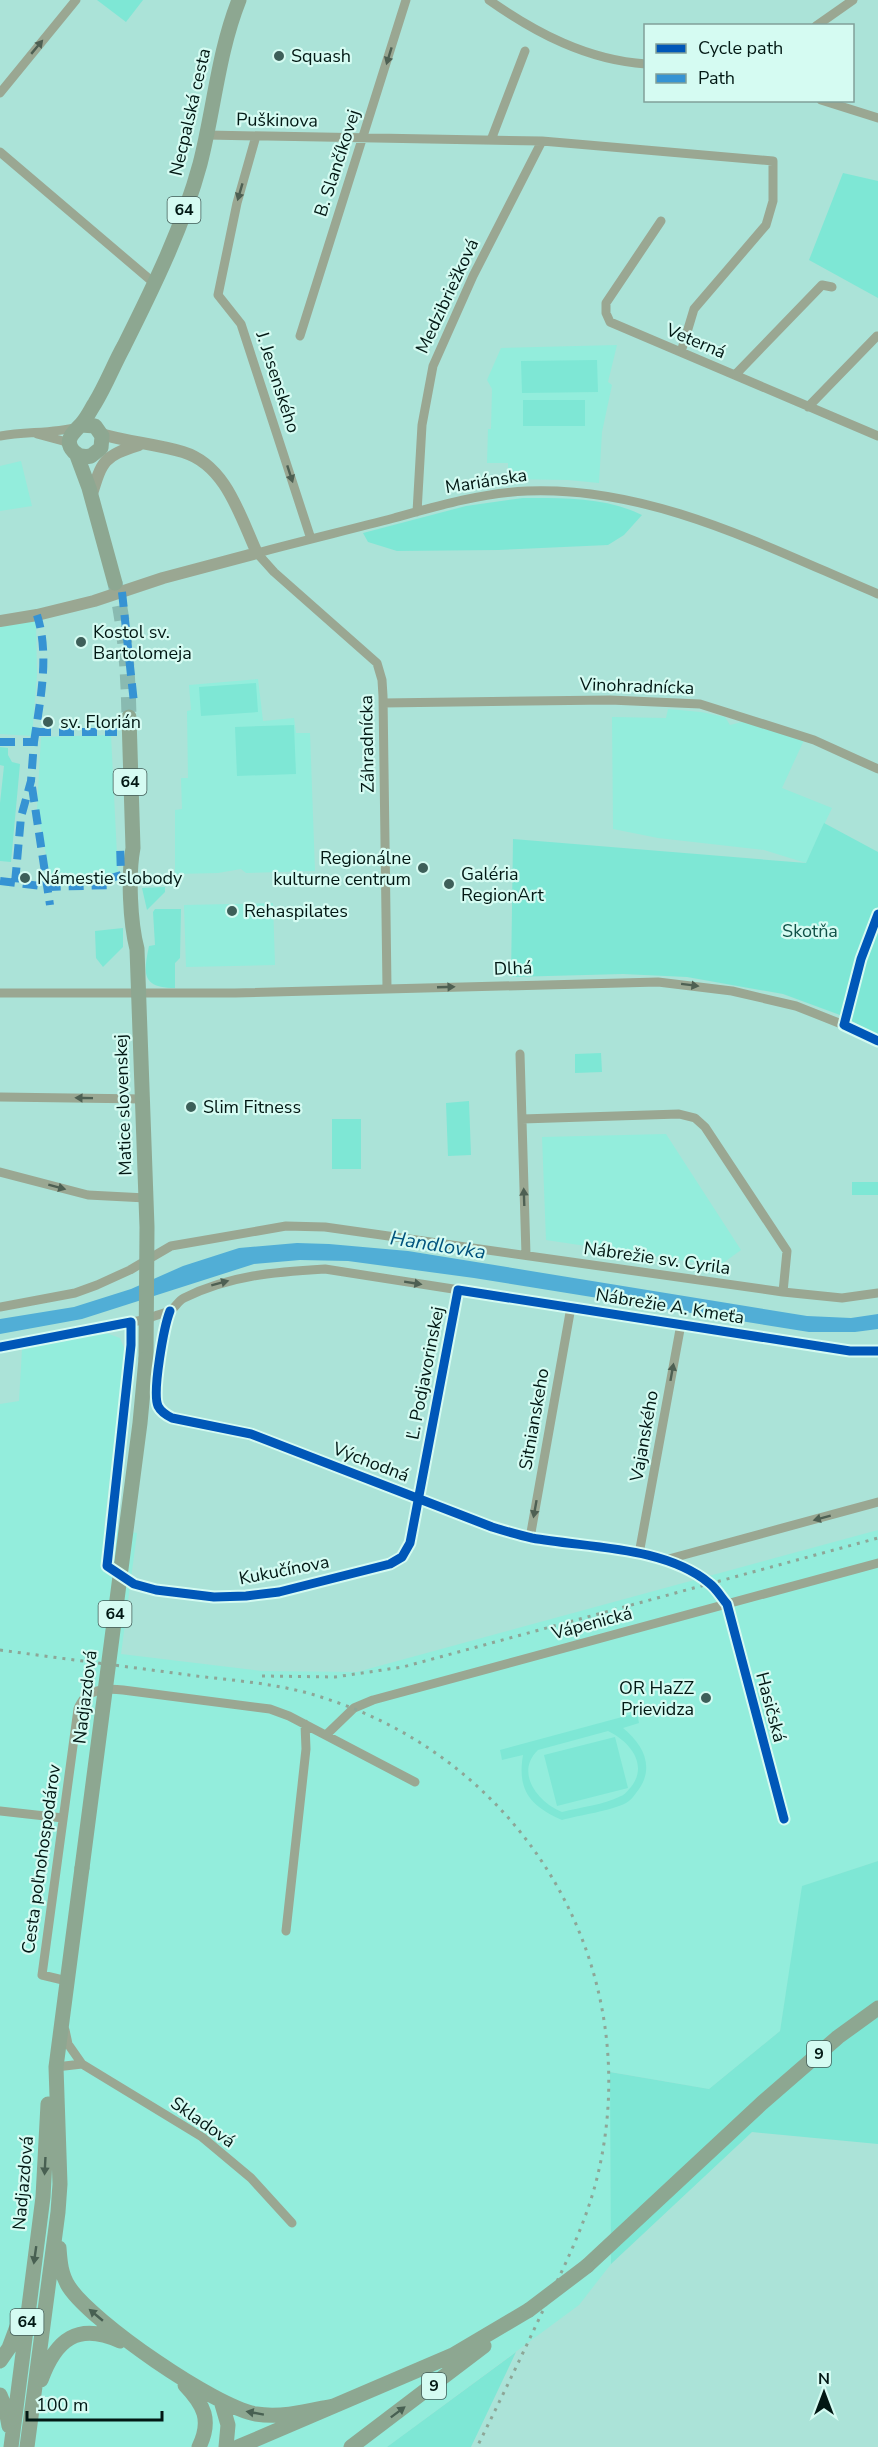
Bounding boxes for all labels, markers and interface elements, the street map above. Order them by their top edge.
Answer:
legend [644,24,854,102]
text: Cycle path [698,36,783,60]
one-way arrow [30,40,43,55]
place label: Squash [291,44,351,68]
street label: Necpalská cesta [164,46,216,178]
one-way arrow [383,47,393,65]
marker: Squash [272,49,286,63]
text: Path [698,66,735,90]
street label: B. Slančíkovej [308,106,366,220]
street label: Puškinova [236,107,318,133]
one-way arrow [235,183,244,201]
road number: 64 [168,197,201,223]
street label: Medzibriežková [410,235,484,357]
street label: Veterná [661,317,730,364]
street label: J. Jesenského [250,327,306,436]
street label: Mariánska [443,463,529,499]
one-way arrow [286,465,296,483]
place label: Kostol sv. Bartolomeja [93,620,192,665]
marker: Kostol sv. Bartolomeja [74,635,88,649]
street label: Vinohradnícka [578,672,695,700]
street label: Záhradnícka [354,695,380,793]
place label: sv. Florián [60,710,141,734]
marker: sv. Florián [41,715,55,729]
road number: 64 [114,769,146,795]
place label: Regionálne kulturne centrum [273,846,411,891]
marker: Regionálne kulturne centrum [416,861,430,875]
place label: Galéria RegionArt [461,862,544,907]
place label: Námestie slobody [37,866,183,890]
marker: Námestie slobody [18,871,32,885]
marker: Galéria RegionArt [442,877,456,891]
place label: Rehaspilates [244,899,348,923]
marker: Rehaspilates [225,904,239,918]
park label: Skotňa [782,919,838,943]
street label: Dlhá [493,955,533,981]
one-way arrow [680,980,699,990]
one-way arrow [436,982,455,991]
street label: Matice slovenskej [109,1034,137,1176]
one-way arrow [75,1093,94,1103]
place label: Slim Fitness [203,1095,301,1119]
marker: Slim Fitness [184,1100,198,1114]
one-way arrow [47,1183,66,1193]
one-way arrow [520,1188,529,1207]
water label: Handlovka [388,1224,488,1266]
street label: Nábrežie sv. Cyrila [582,1236,732,1280]
one-way arrow [211,1278,229,1288]
one-way arrow [403,1278,422,1287]
street label: Nábrežie A. Kmeťa [594,1282,746,1330]
street label: Ľ. Podjavorinskej [400,1304,450,1442]
one-way arrow [668,1363,677,1382]
street label: Sitnianskeho [513,1366,555,1472]
street label: Vajanského [624,1389,664,1484]
street label: Východná [328,1436,413,1488]
one-way arrow [530,1500,539,1519]
one-way arrow [812,1513,831,1523]
street label: Kukučínova [237,1549,331,1591]
road number: 64 [98,1601,132,1627]
street label: Vápenická [548,1601,635,1645]
street label: Nadjazdová [67,1649,103,1745]
street label: Hasičská [750,1669,792,1745]
place label: OR HaZZ Prievidza [619,1676,694,1721]
marker: OR HaZZ Prievidza [699,1691,713,1705]
street label: Cesta poľnohospodárov [16,1762,66,1955]
road number: 9 [807,2041,831,2067]
street label: Skladová [166,2091,240,2153]
street label: Nadjazdová [7,2135,39,2231]
one-way arrow [41,2157,50,2176]
one-way arrow [31,2245,40,2264]
road number: 64 [10,2309,44,2335]
one-way arrow [89,2309,104,2322]
north arrow [794,2363,854,2423]
text: N [818,2368,830,2390]
road number: 9 [422,2373,446,2399]
scale bar [27,2384,162,2422]
text: 100 m [36,2393,88,2417]
one-way arrow [390,2406,406,2418]
one-way arrow [245,2408,264,2417]

